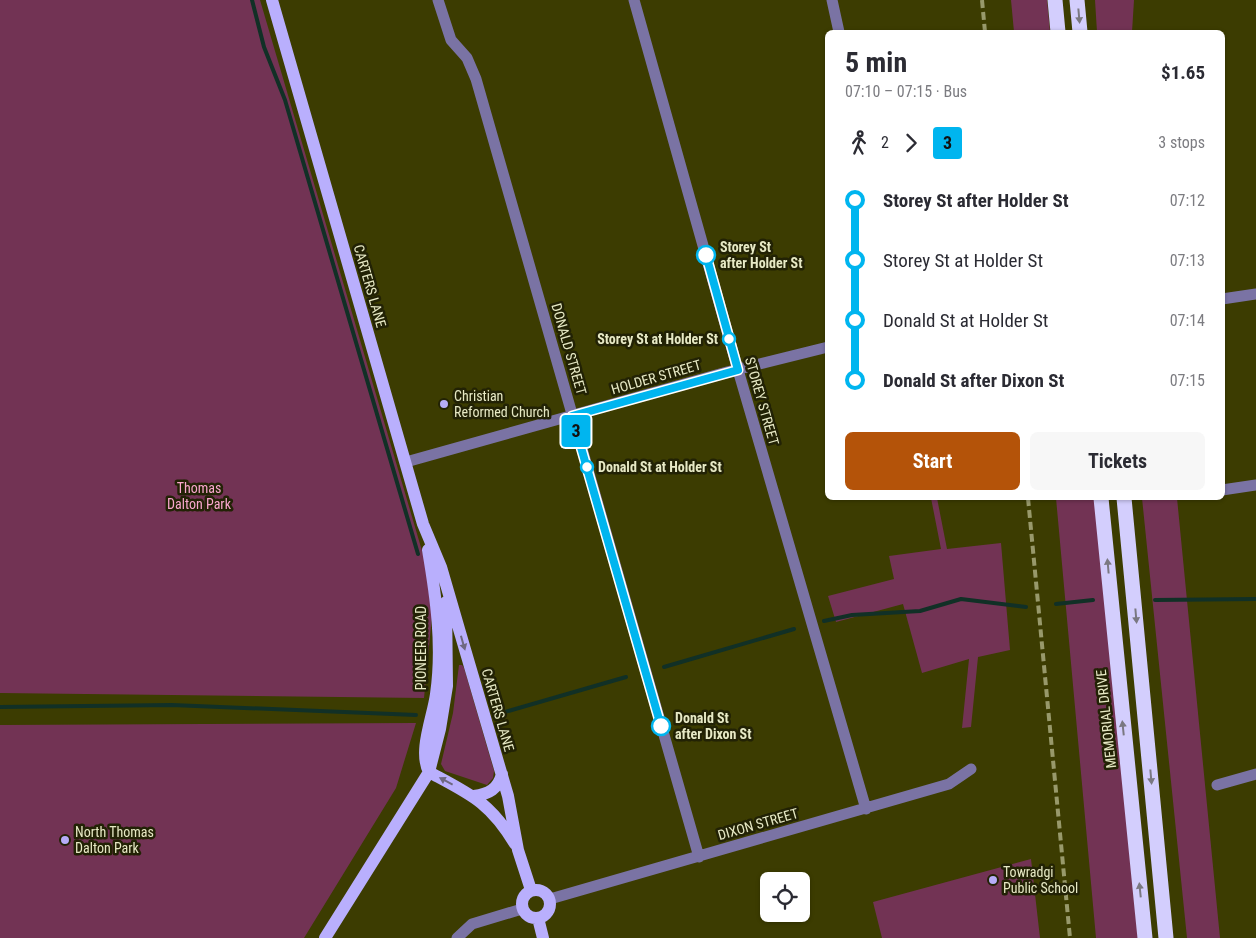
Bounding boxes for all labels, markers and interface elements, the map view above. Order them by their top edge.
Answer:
one-way arrow [1075,9,1083,25]
text: 5 min [845,46,907,79]
text: $1.65 [1161,61,1205,84]
text: 07:10 – 07:15 · Bus [845,82,967,101]
icon: walk [845,129,873,157]
icon: forward [897,129,925,157]
text: 3 [943,132,952,153]
text: 2 [881,133,889,152]
text: 3 stops [1158,133,1205,152]
text: Storey St after Holder St [883,189,1069,212]
text: 07:12 [1170,191,1205,210]
place label: Storey St after Holder St [720,239,802,271]
street label: CARTERS LANE [351,243,389,329]
marker: Storey St after Holder St [696,245,716,265]
text: Storey St at Holder St [883,249,1043,272]
text: 07:13 [1170,251,1205,270]
street label: DONALD STREET [548,301,590,397]
text: Donald St at Holder St [883,309,1048,332]
text: 07:14 [1170,311,1205,330]
place label: Storey St at Holder St [597,331,718,347]
marker: Storey St at Holder St [722,332,736,346]
street label: STOREY STREET [742,355,782,447]
street label: HOLDER STREET [609,357,703,397]
text: Donald St after Dixon St [883,369,1064,392]
text: 07:15 [1170,371,1205,390]
place label: Christian Reformed Church [454,388,550,420]
marker: Christian Reformed Church [438,398,450,410]
line badge: 3 [560,415,592,447]
text: 3 [571,420,581,441]
button: Start [845,432,1020,490]
button: Tickets [1030,432,1205,490]
place label: Donald St at Holder St [598,459,722,475]
marker: Donald St at Holder St [580,460,594,474]
park label: Thomas Dalton Park [167,480,232,512]
one-way arrow [1103,558,1111,574]
street label: PIONEER ROAD [413,606,429,690]
one-way arrow [1132,608,1140,624]
one-way arrow [460,636,468,651]
street label: CARTERS LANE [479,667,517,753]
street label: MEMORIAL DRIVE [1093,669,1119,769]
place label: Donald St after Dixon St [675,710,751,742]
marker: Donald St after Dixon St [651,716,671,736]
one-way arrow [1119,720,1127,736]
one-way arrow [1147,770,1155,786]
one-way arrow [439,777,454,785]
street label: DIXON STREET [716,805,800,843]
place label: North Thomas Dalton Park [75,824,154,856]
marker: North Thomas Dalton Park [59,834,71,846]
place label: Towradgi Public School [1003,864,1078,896]
map controls [760,872,810,922]
button: locate [760,872,810,922]
marker: Towradgi Public School [987,874,999,886]
one-way arrow [1136,881,1144,897]

